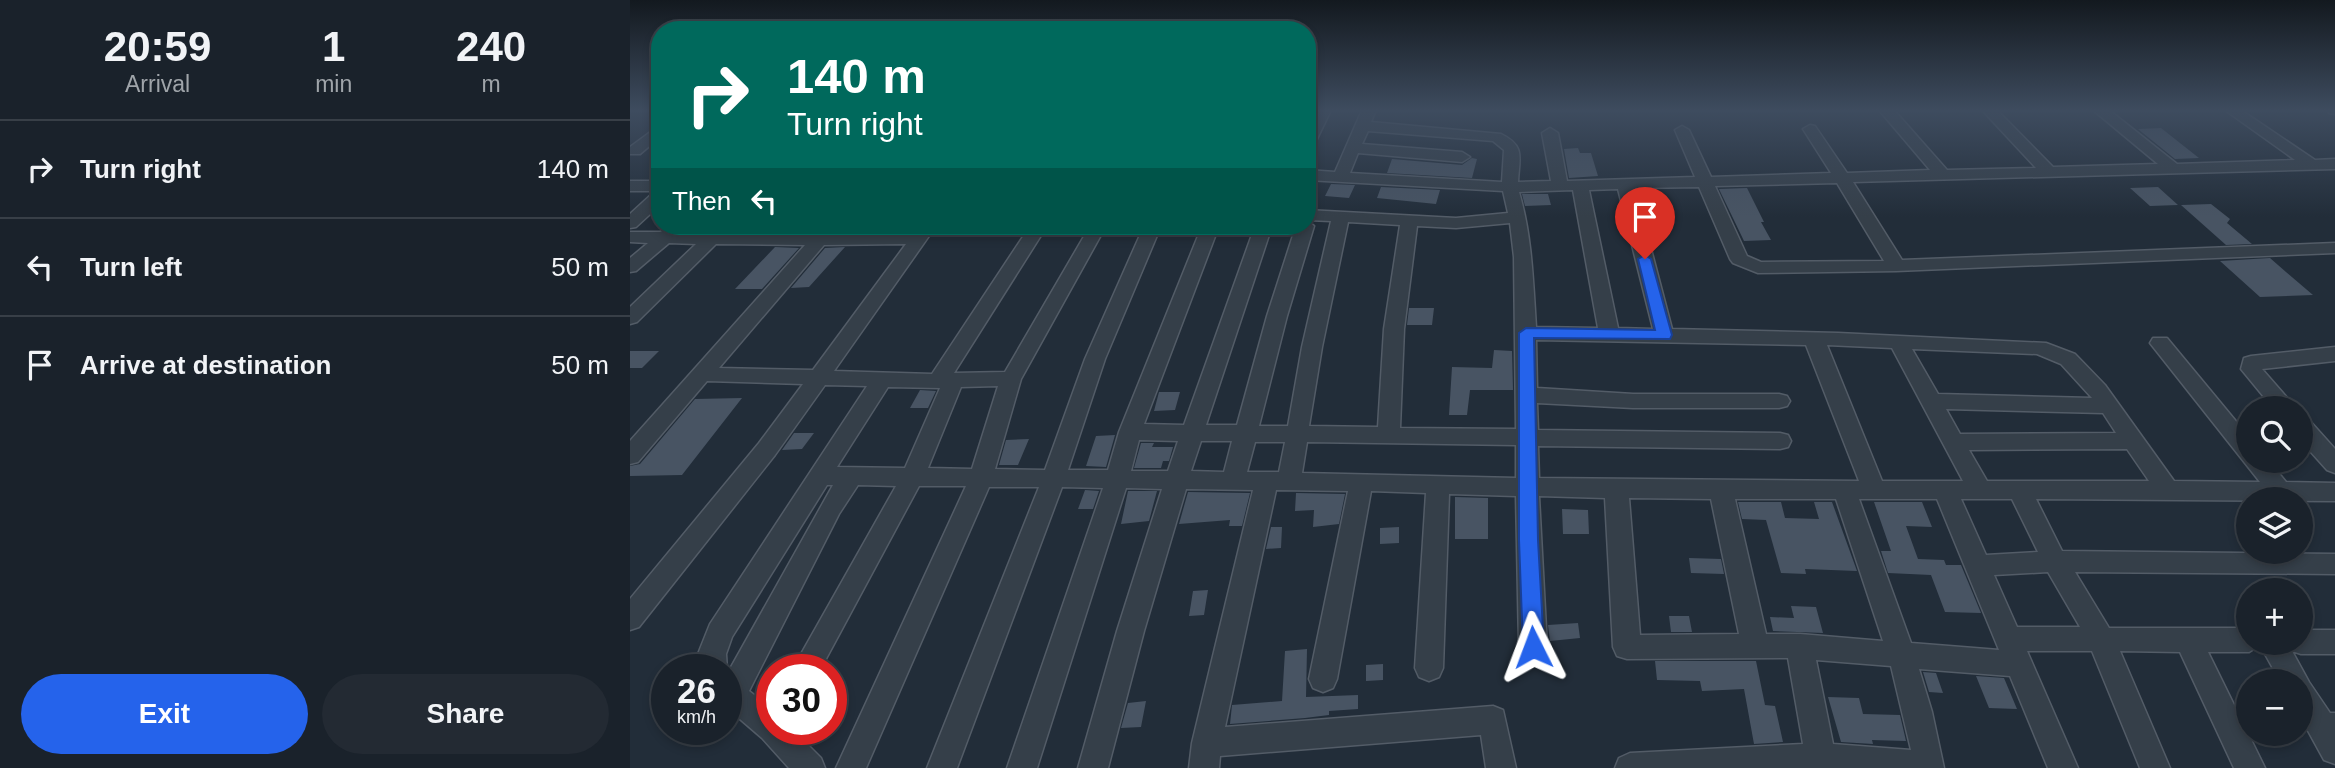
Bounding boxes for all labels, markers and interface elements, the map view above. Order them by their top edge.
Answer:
text: 20:59 [104,23,211,70]
text: 1 [322,23,345,70]
text: 240 [456,23,526,70]
icon: right [672,49,763,140]
text: 140 m [787,49,926,103]
text: Arrival [125,71,190,97]
text: min [315,71,352,97]
text: m [482,71,501,97]
text: Turn right [787,106,923,142]
icon: right [21,150,59,188]
text: Turn right [80,154,201,184]
text: 140 m [537,154,609,184]
icon: left [745,182,783,220]
text: Then [672,186,731,216]
pin [1615,187,1675,259]
icon: arrive [1626,198,1664,236]
icon: left [21,248,59,286]
text: Turn left [80,252,182,282]
text: 50 m [551,252,609,282]
icon: arrive [21,346,59,384]
text: Arrive at destination [80,350,331,380]
text: 50 m [551,350,609,380]
map controls [2236,396,2313,746]
button: search [2236,396,2313,473]
button: layers [2236,487,2313,564]
button: + [2236,578,2313,655]
position arrow [1496,610,1570,684]
speed limit sign: 30 [756,654,847,745]
button: − [2236,669,2313,746]
text: 26 [677,671,716,710]
button: Exit [21,674,308,754]
button: Share [322,674,609,754]
text: km/h [677,707,716,727]

